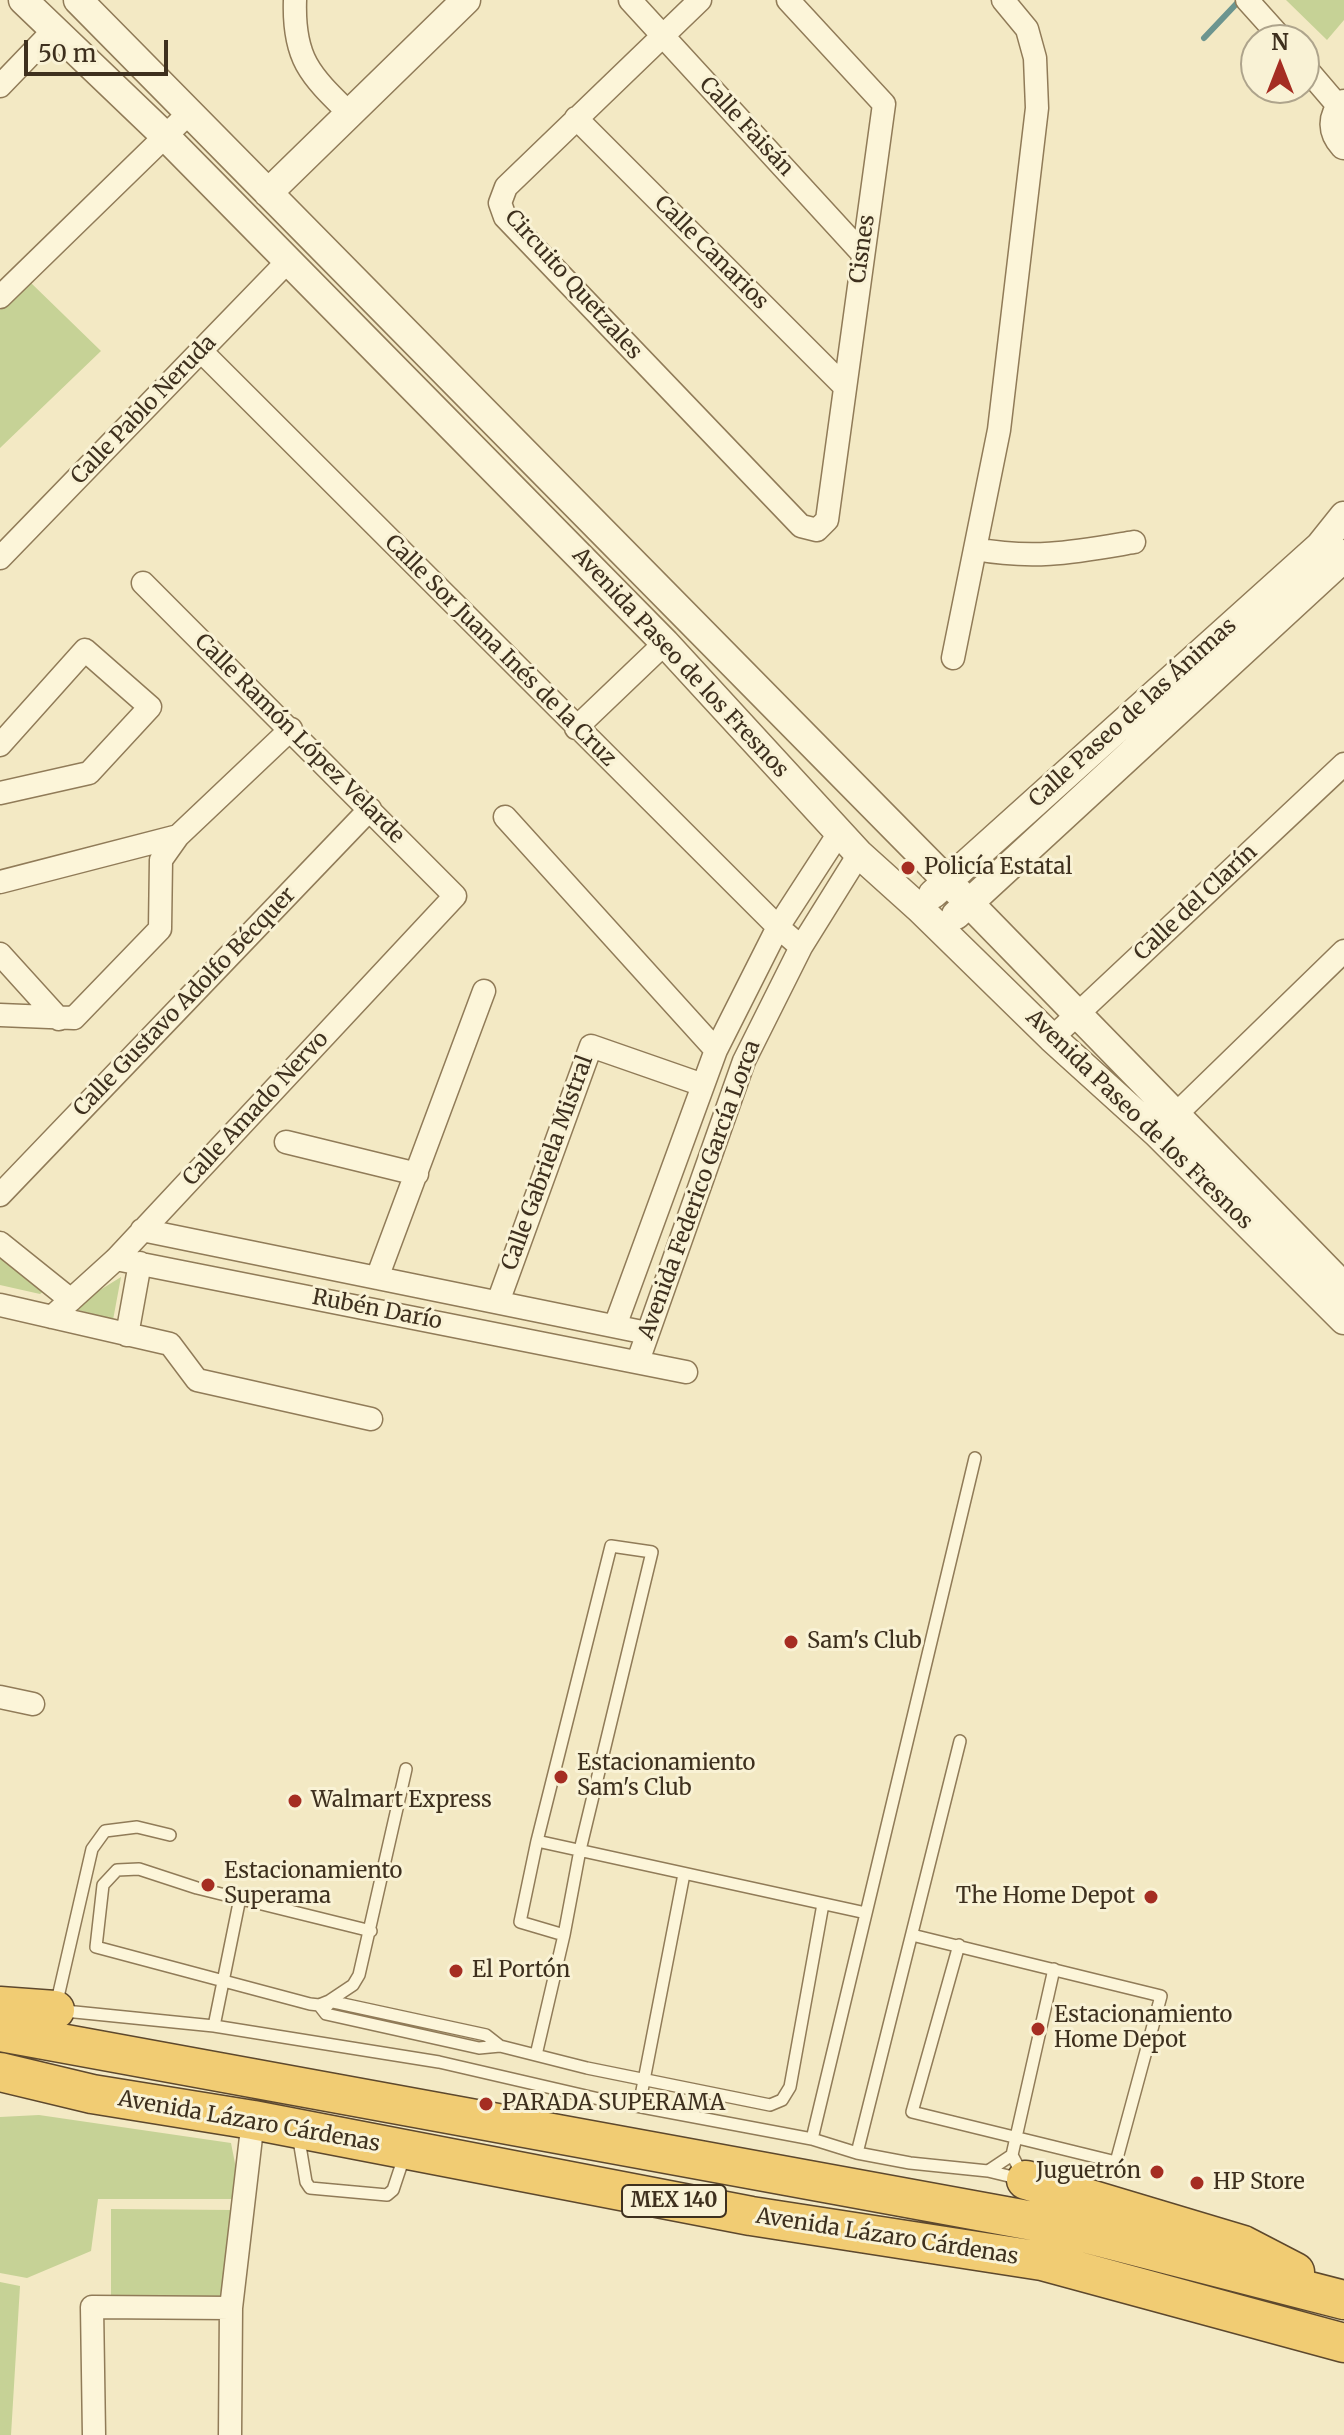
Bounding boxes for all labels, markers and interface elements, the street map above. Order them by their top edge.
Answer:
scale bar [28,24,172,74]
north arrow [1240,24,1320,104]
text: N [1271,28,1289,56]
text: 50 m [38,38,97,69]
street label: Calle Faisán [693,72,799,182]
street label: Calle Canarios [649,191,773,315]
street label: Circuito Quetzales [499,205,647,365]
street label: Cisnes [845,213,881,285]
street label: Calle Pablo Neruda [66,330,222,490]
street label: Calle Sor Juana Inés de la Cruz [379,530,621,772]
street label: Avenida Paseo de los Fresnos [566,543,794,783]
street label: Calle Paseo de las Ánimas [1024,613,1242,813]
street label: Calle Ramón López Velarde [189,629,409,849]
street label: Calle del Clarín [1129,839,1263,967]
place label: Policía Estatal [924,855,1072,881]
marker: Policía Estatal [899,859,917,877]
street label: Calle Gustavo Adolfo Bécquer [69,882,301,1122]
street label: Avenida Paseo de los Fresnos [1020,1005,1258,1235]
street label: Calle Amado Nervo [178,1026,334,1192]
street label: Avenida Federico García Lorca [634,1037,766,1343]
street label: Calle Gabriela Mistral [497,1052,599,1274]
street label: Rubén Darío [310,1284,444,1336]
place label: Sam's Club [807,1629,922,1655]
marker: Sam's Club [782,1633,800,1651]
place label: Estacionamiento Sam's Club [577,1751,755,1802]
marker: Estacionamiento Sam's Club [552,1768,570,1786]
place label: Walmart Express [311,1788,492,1814]
marker: Walmart Express [286,1792,304,1810]
place label: Estacionamiento Superama [224,1859,402,1910]
marker: Estacionamiento Superama [199,1876,217,1894]
place label: The Home Depot [956,1884,1135,1910]
marker: The Home Depot [1142,1888,1160,1906]
place label: El Portón [472,1958,570,1984]
marker: El Portón [447,1962,465,1980]
place label: Estacionamiento Home Depot [1054,2003,1232,2054]
marker: Estacionamiento Home Depot [1029,2020,1047,2038]
street label: Avenida Lázaro Cárdenas [116,2086,382,2158]
place label: PARADA SUPERAMA [502,2091,725,2117]
marker: PARADA SUPERAMA [477,2095,495,2113]
place label: Juguetrón [1036,2159,1141,2185]
marker: Juguetrón [1148,2163,1166,2181]
place label: HP Store [1213,2170,1305,2196]
marker: HP Store [1188,2174,1206,2192]
road number: MEX 140 [622,2185,726,2217]
street label: Avenida Lázaro Cárdenas [754,2203,1020,2271]

